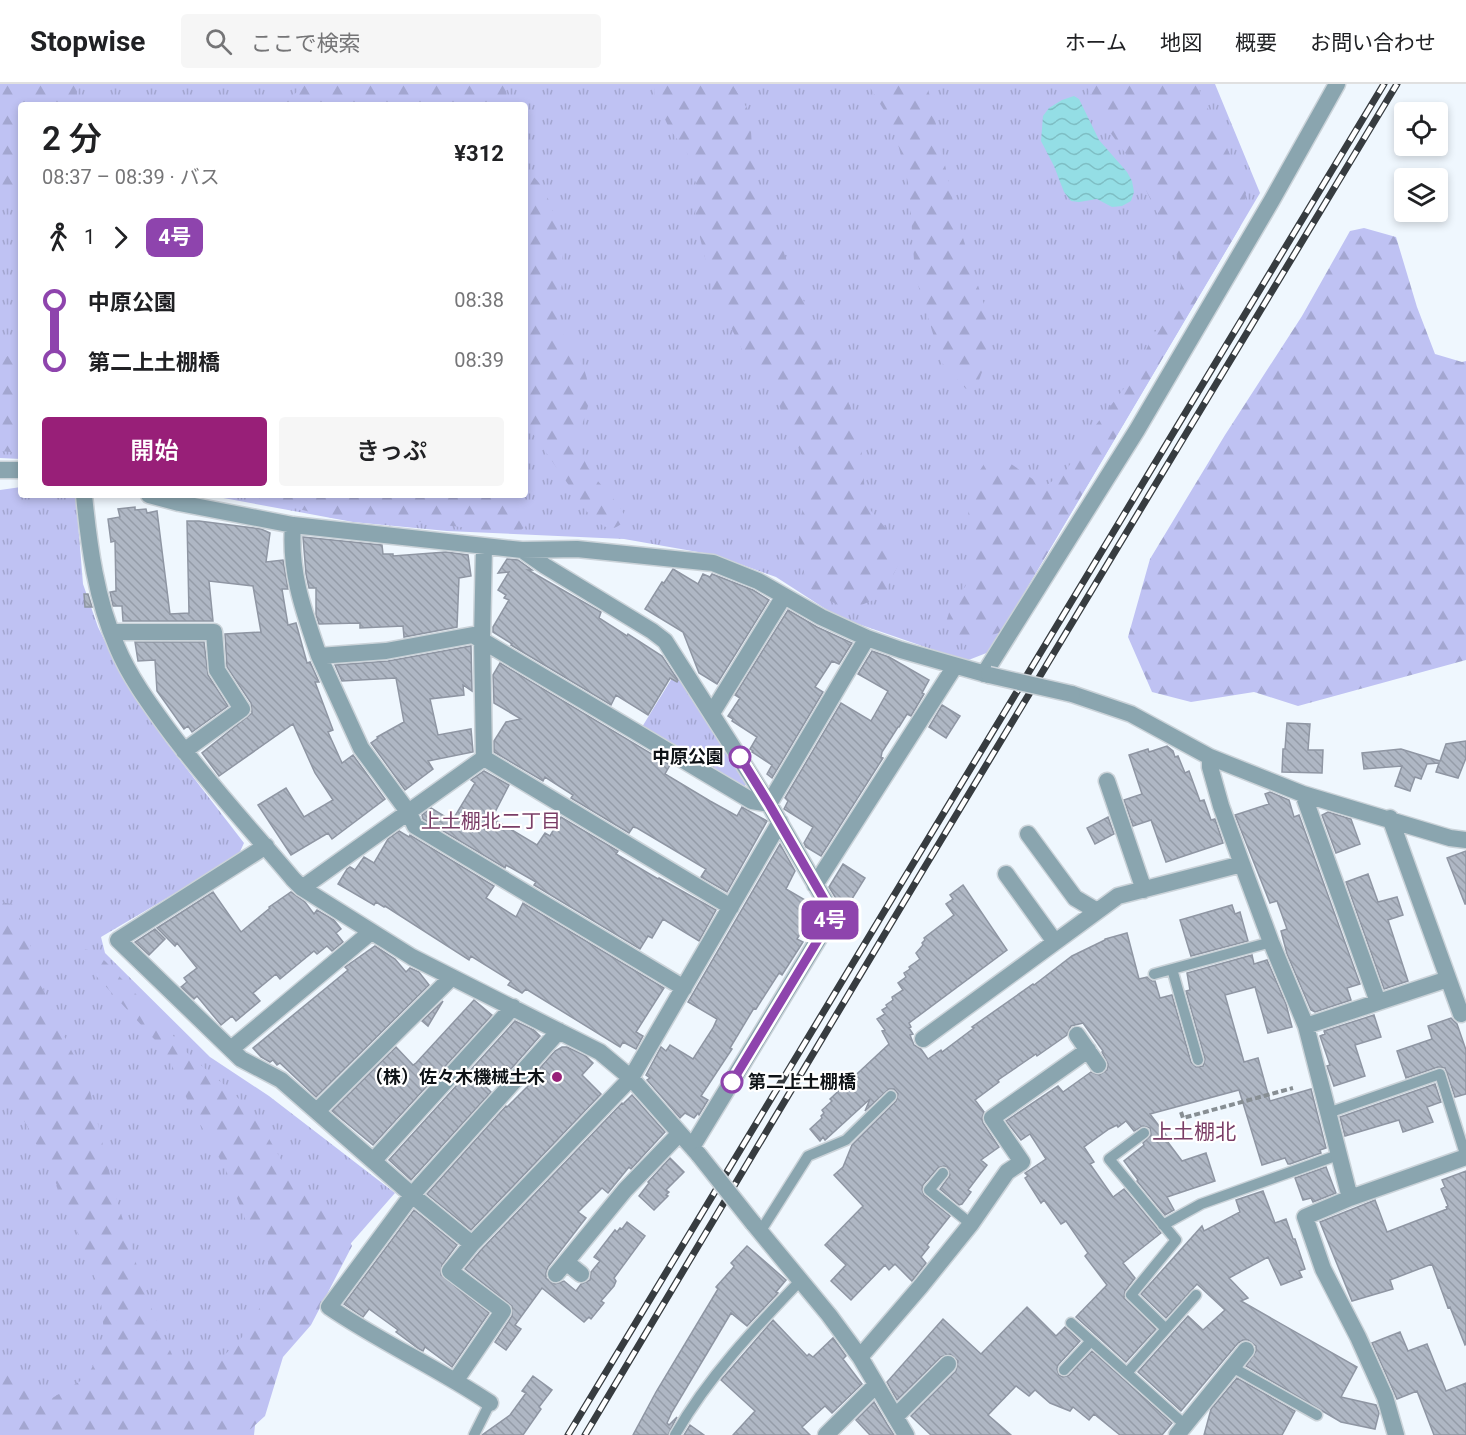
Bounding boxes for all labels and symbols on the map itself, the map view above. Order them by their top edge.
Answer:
place label: 中原公園 [652,746,724,767]
marker: 中原公園 [729,746,751,768]
district label: 上土棚北二丁目 [421,809,561,833]
line badge: 4号 [803,900,857,940]
place label: （株）佐々木機械土木 [365,1066,545,1087]
marker: （株）佐々木機械土木 [550,1070,564,1084]
marker: 第二上土棚橋 [721,1071,743,1093]
place label: 第二上土棚橋 [748,1071,856,1092]
district label: 上土棚北 [1152,1120,1236,1144]

